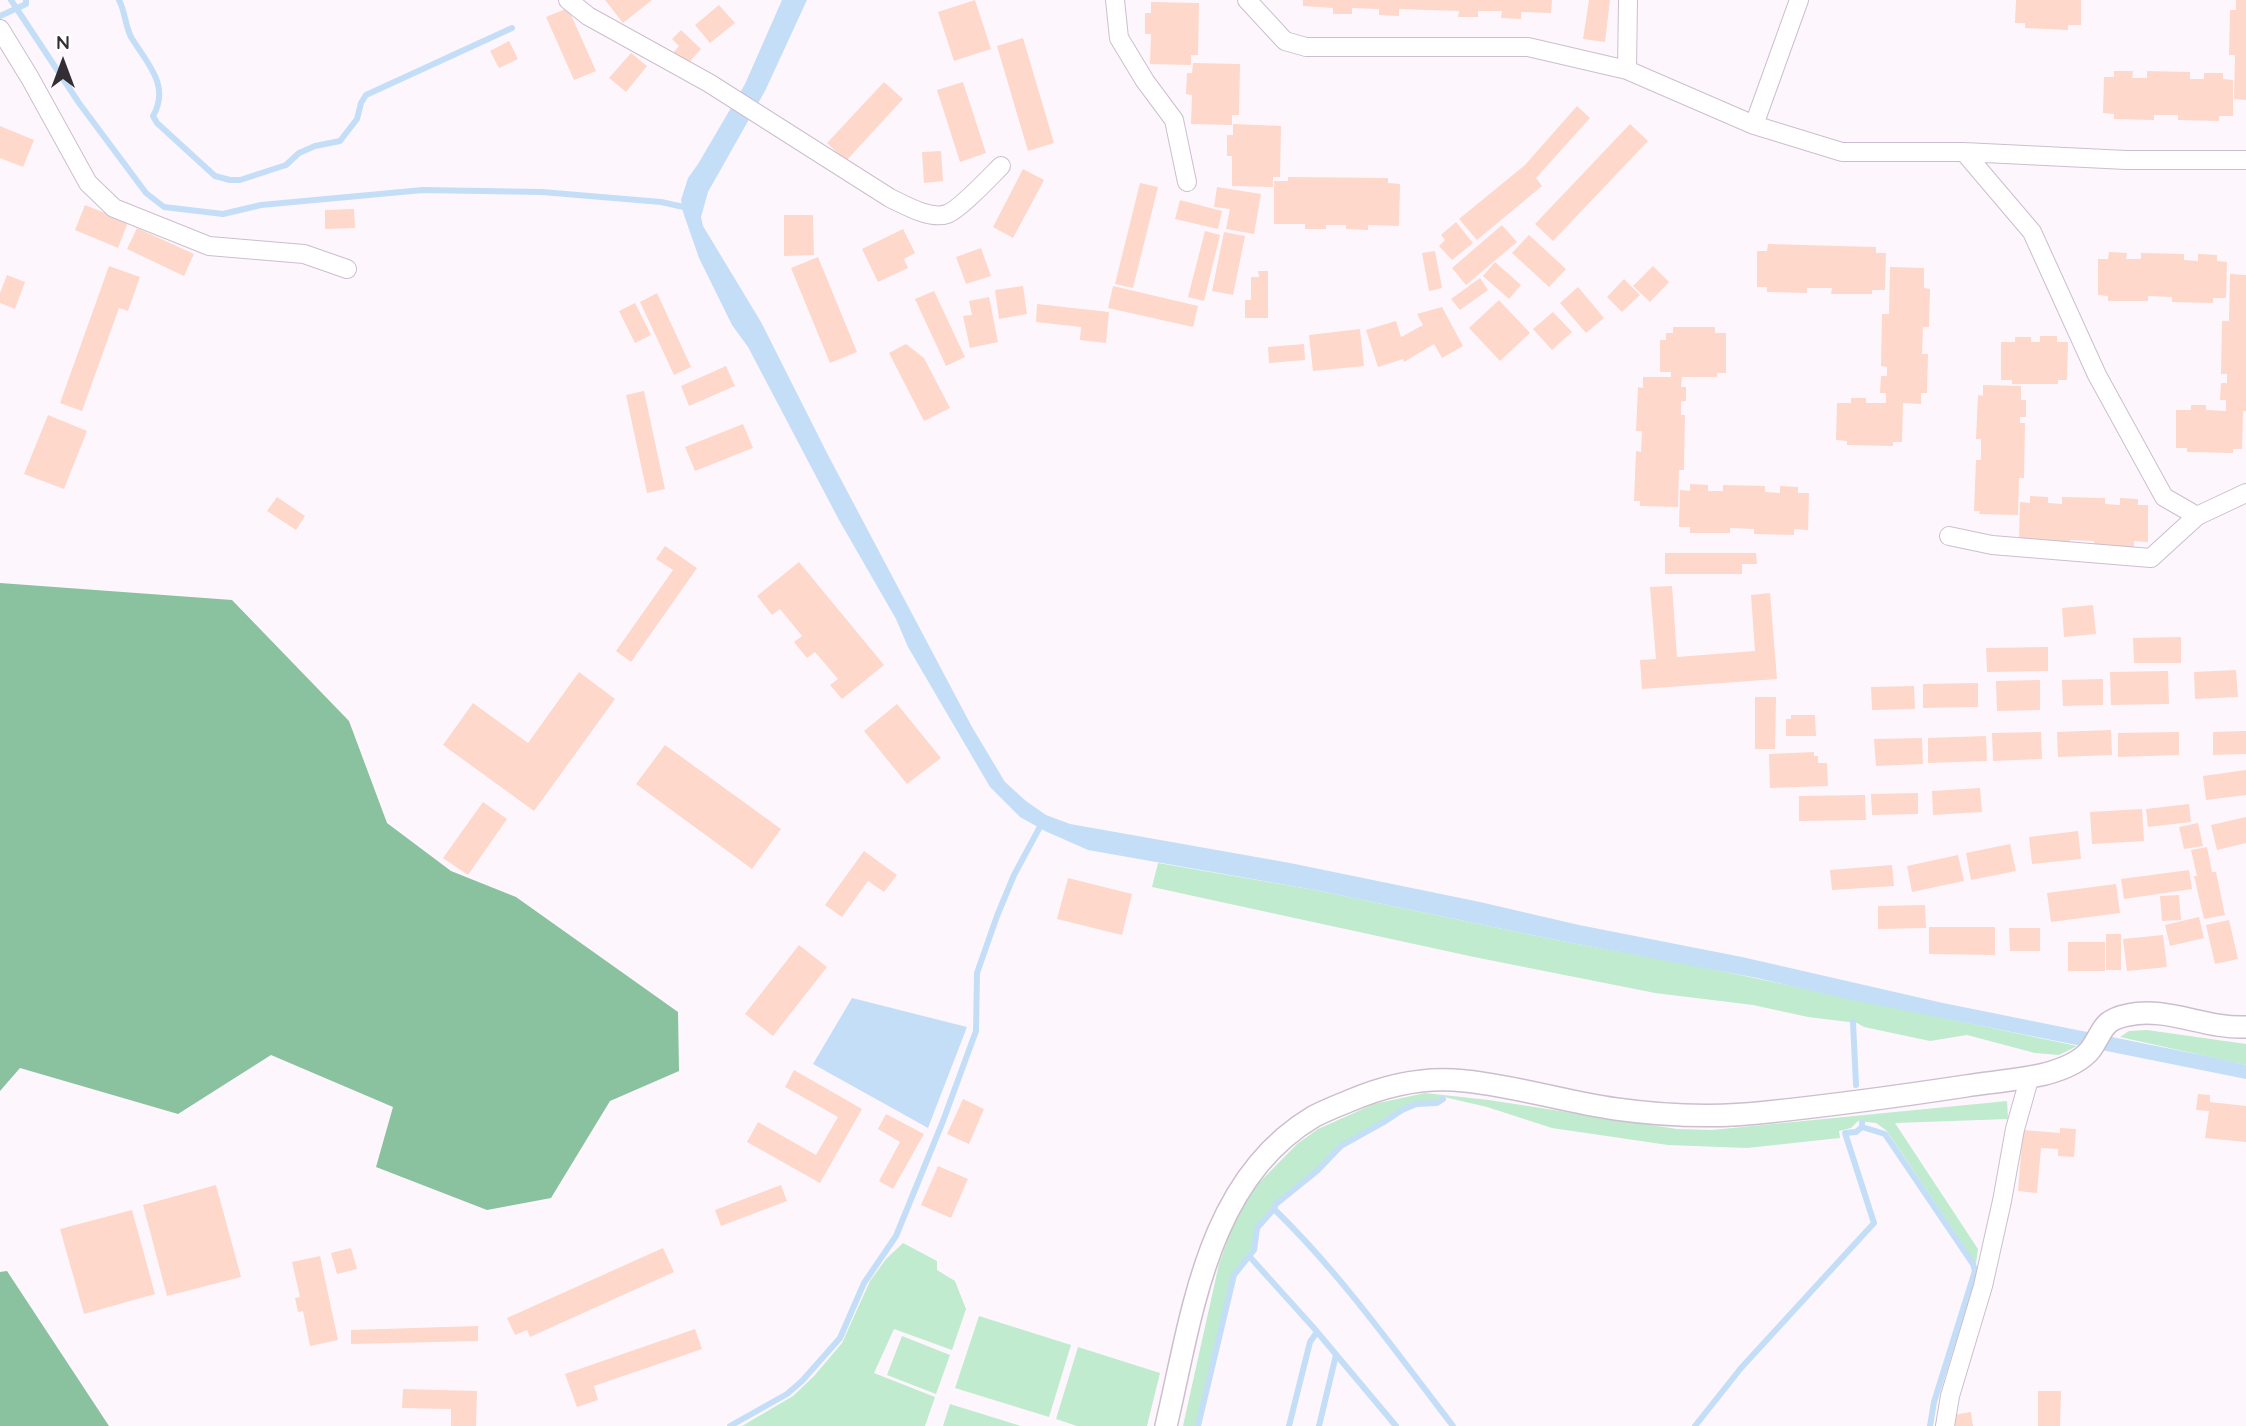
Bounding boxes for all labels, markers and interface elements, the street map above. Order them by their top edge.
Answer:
north arrow [28,28,98,98]
text: N [56,30,70,54]

